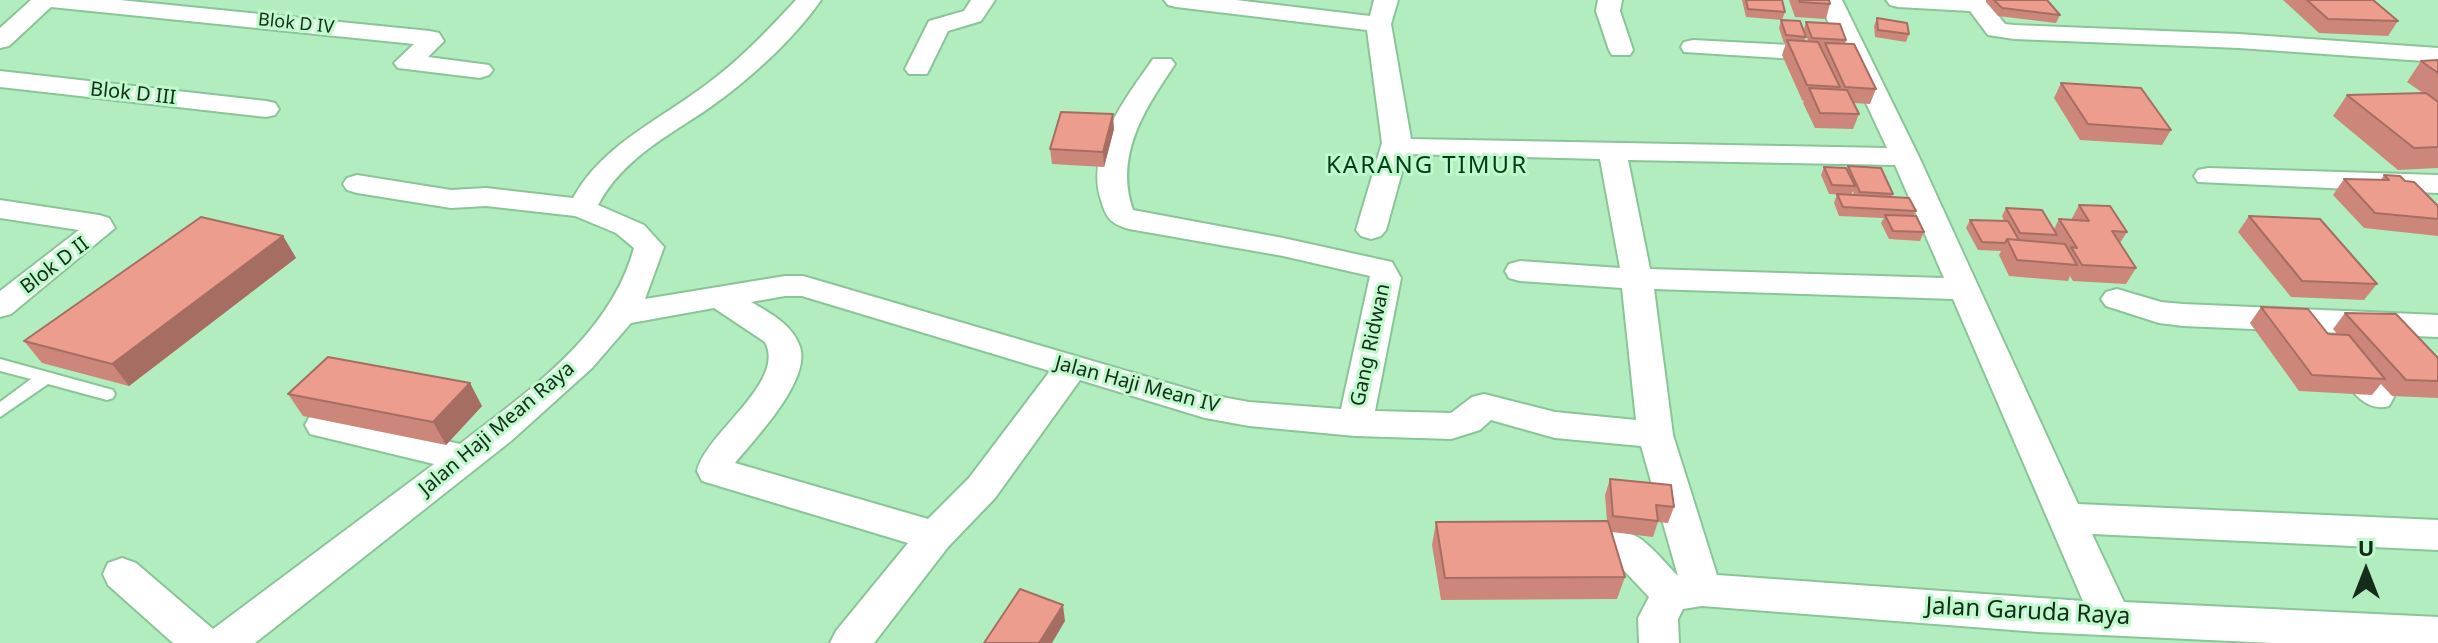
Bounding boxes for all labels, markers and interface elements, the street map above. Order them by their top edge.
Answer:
street label: Blok D IV [257,9,335,39]
street label: Blok D III [89,78,177,110]
district label: KARANG TIMUR [1326,152,1528,180]
street label: Blok D II [16,232,94,300]
street label: Gang Ridwan [1346,281,1396,409]
street label: Jalan Haji Mean IV [1052,352,1222,418]
street label: Jalan Haji Mean Raya [414,357,580,501]
north arrow [2326,531,2406,611]
text: U [2358,532,2374,562]
street label: Jalan Garuda Raya [1925,592,2131,632]

